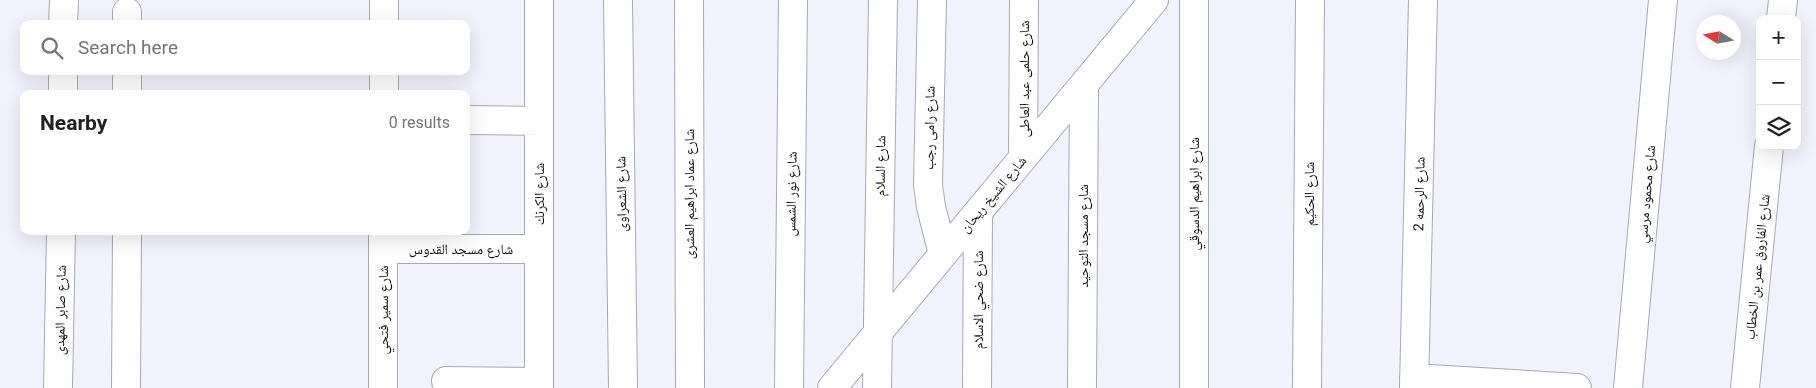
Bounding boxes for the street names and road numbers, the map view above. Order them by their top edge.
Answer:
street label: شارع حلمى عبد العاطى [1016,20,1034,138]
street label: شارع رامى رجب [920,86,940,170]
street label: شارع عماد ابراهيم العشرى [681,129,699,259]
street label: شارع السلام [871,135,891,197]
street label: شارع ابراهيم الدسوقي [1186,137,1206,251]
street label: شارع محمود مرسي [1634,144,1662,244]
street label: شارع نور الشمس [782,151,802,237]
street label: شارع الشيخ ريحان [956,153,1031,237]
street label: شارع الشعراوى [612,156,632,232]
street label: شارع الرحمه 2 [1410,157,1430,231]
street label: شارع الحكيم [1301,162,1319,226]
street label: شارع الكرنك [531,163,549,225]
street label: شارع مسجد التوحيد [1075,184,1093,288]
street label: شارع الفاروق عمر بن الخطاب [1741,194,1775,341]
street label: شارع مسجد القدوس [409,241,513,259]
street label: شارع ضحي الاسلام [970,251,990,349]
street label: شارع صابر المهدى [51,265,71,355]
street label: شارع سمير فتحي [375,265,395,355]

